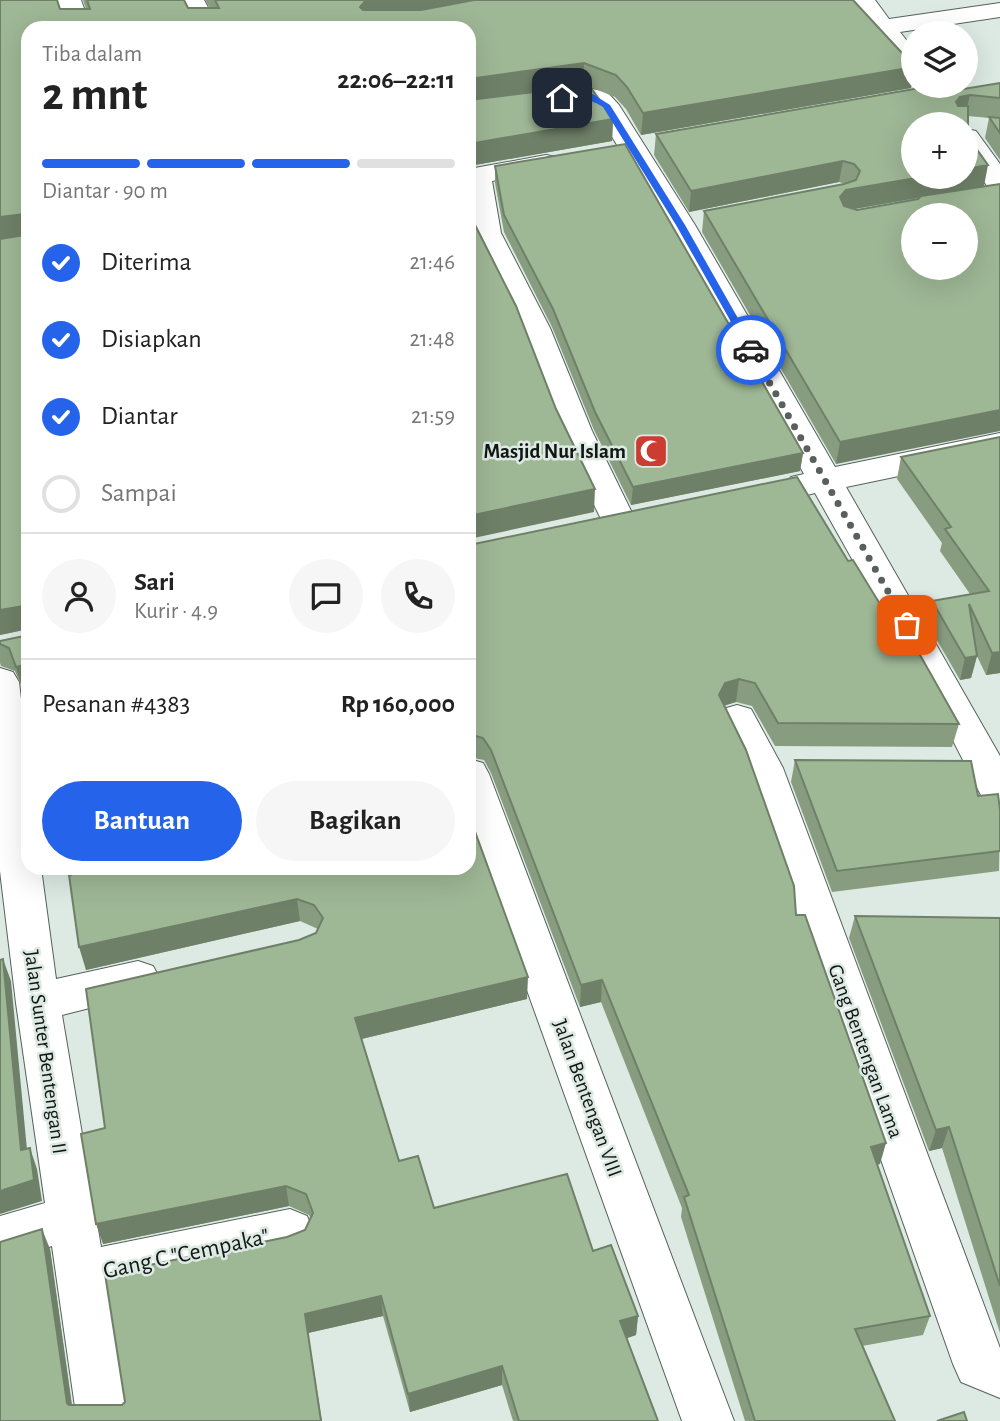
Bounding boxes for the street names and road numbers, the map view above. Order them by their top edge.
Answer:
street label: Jalan Sunter Bentengan II [21,949,70,1155]
street label: Gang Bentengan Lama [824,961,907,1141]
street label: Jalan Bentengan VIII [549,1017,626,1180]
street label: Gang C "Cempaka" [101,1225,271,1283]

